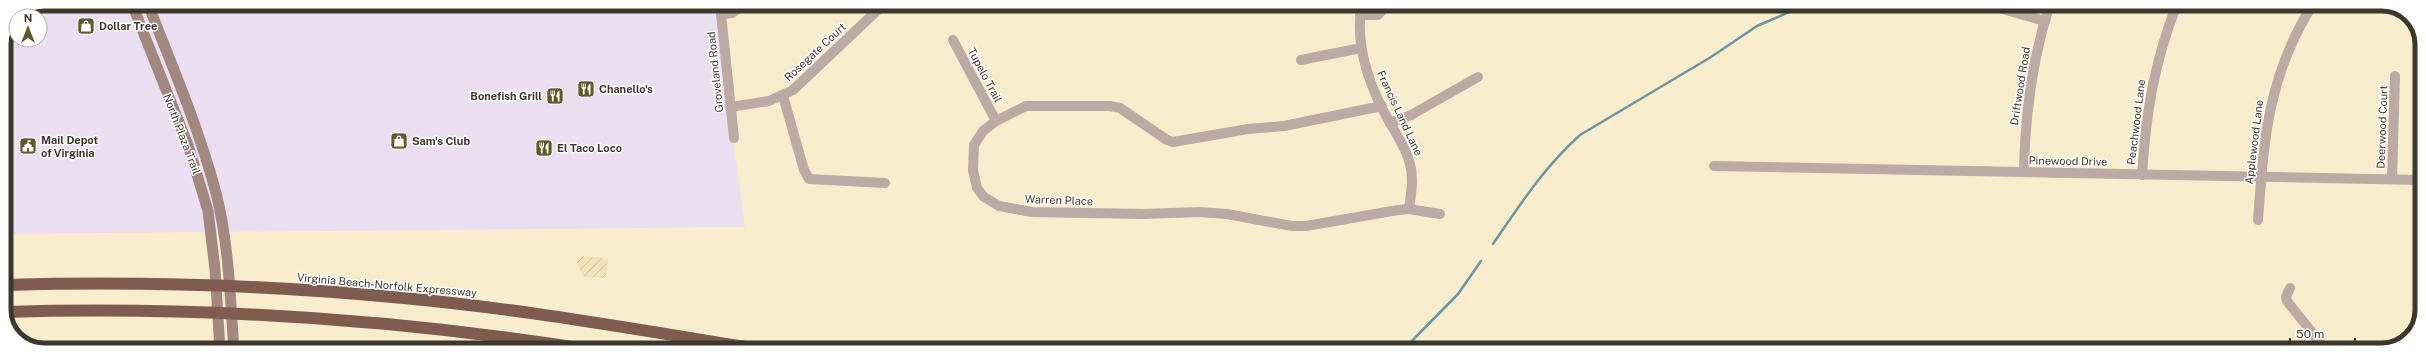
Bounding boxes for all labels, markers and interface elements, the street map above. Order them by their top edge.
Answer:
north arrow [8,8,48,48]
text: N [24,12,32,24]
shop icon: Dollar Tree [76,16,96,36]
place label: Dollar Tree [99,20,157,32]
street label: Rosegate Court [782,21,848,83]
street label: Groveland Road [705,31,725,113]
street label: Tupelo Trail [966,46,1004,104]
street label: Driftwood Road [2008,46,2032,126]
street label: Francis Land Lane [1375,69,1425,157]
street label: Peachwood Lane [2125,78,2147,166]
restaurant icon: Chanello's [576,79,596,99]
place label: Chanello's [599,83,653,95]
street label: Deerwood Court [2375,85,2389,169]
restaurant icon: Bonefish Grill [545,86,565,106]
place label: Bonefish Grill [470,90,542,102]
street label: North Plaza Trail [161,92,203,176]
street label: Applewood Lane [2243,99,2265,185]
shop icon: Sam's Club [389,131,409,151]
place label: Mail Depot of Virginia [41,134,98,159]
place label: Sam's Club [412,135,470,147]
public building icon: Mail Depot of Virginia [18,136,38,156]
restaurant icon: El Taco Loco [534,138,554,158]
place label: El Taco Loco [557,142,622,154]
street label: Pinewood Drive [2029,154,2107,168]
street label: Warren Place [1025,193,1093,207]
street label: Virginia Beach-Norfolk Expressway [297,271,478,299]
scale bar [2290,320,2355,346]
text: 50 m [2296,327,2324,341]

